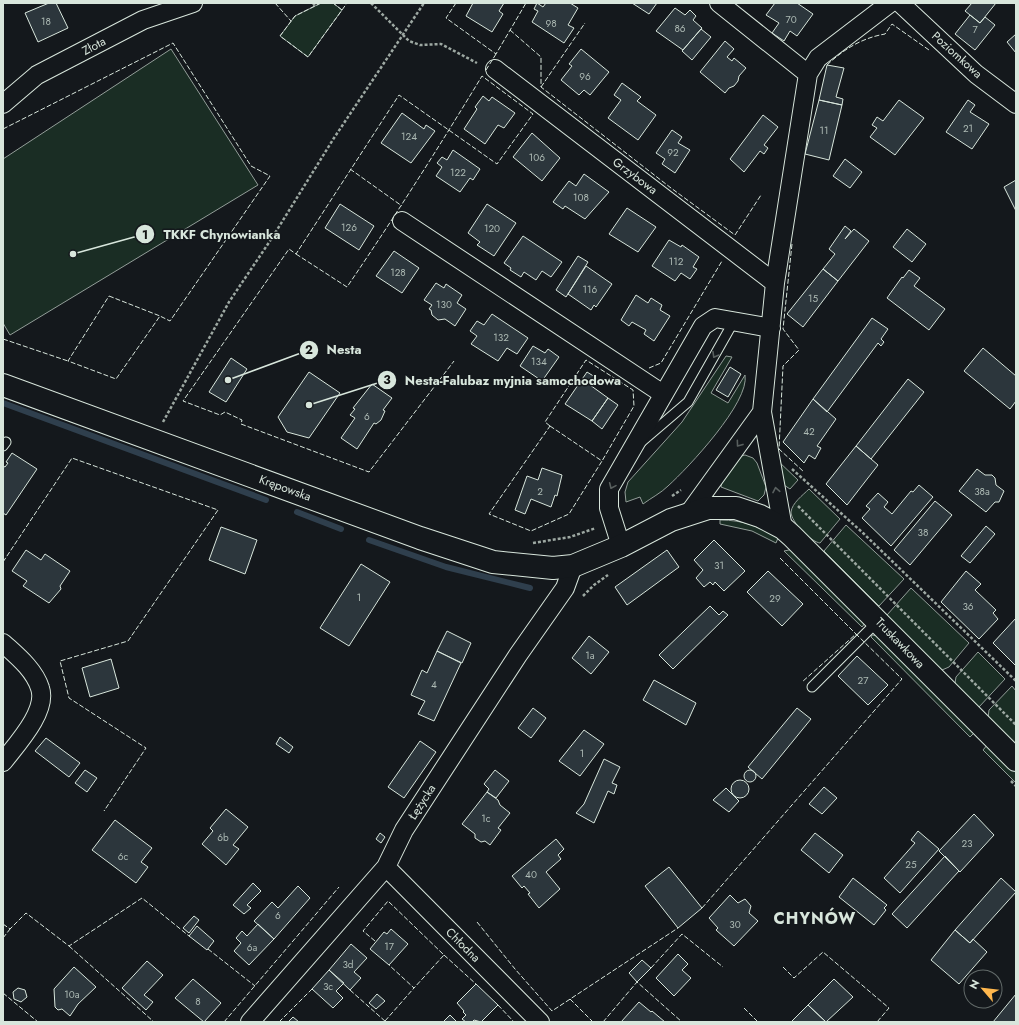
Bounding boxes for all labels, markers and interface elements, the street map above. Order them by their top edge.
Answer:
house number: 70 [785,12,797,27]
house number: 18 [41,14,51,29]
house number: 98 [545,16,557,31]
house number: 86 [674,21,686,36]
house number: 7 [972,22,978,37]
street label: Poziomkowa [928,27,986,83]
street label: Złota [79,32,109,60]
house number: 96 [579,69,591,84]
house number: 21 [963,121,973,136]
house number: 11 [820,123,829,138]
house number: 124 [401,129,417,144]
house number: 92 [667,145,679,160]
house number: 106 [529,150,545,165]
street label: Grzybowa [609,153,661,199]
house number: 122 [450,165,466,180]
house number: 108 [573,190,589,205]
house number: 126 [341,220,357,235]
house number: 120 [484,221,500,236]
callout: TKKF Chynowianka [135,222,288,247]
text: TKKF Chynowianka [163,225,281,244]
text: 1 [142,226,148,244]
house number: 112 [669,254,684,269]
house number: 128 [390,265,406,280]
house number: 116 [583,282,598,297]
house number: 15 [808,291,818,306]
house number: 130 [436,297,452,312]
house number: 132 [493,330,509,345]
callout: Nesta [299,337,370,362]
text: Nesta [327,340,361,359]
text: 2 [305,341,313,359]
one-way arrow [712,351,719,358]
house number: 134 [531,354,547,369]
callout: Nesta-Falubaz myjnia samochodowa [377,368,629,393]
text: 3 [383,371,391,389]
text: Nesta-Falubaz myjnia samochodowa [405,371,621,390]
house number: 6 [364,409,370,424]
house number: 42 [803,424,815,439]
one-way arrow [736,440,744,447]
street label: Krępowska [256,470,314,506]
one-way arrow [609,481,617,489]
house number: 2 [537,484,543,499]
house number: 38a [974,484,990,499]
one-way arrow [773,487,781,493]
house number: 38 [918,525,928,540]
house number: 31 [714,558,724,573]
house number: 1 [357,590,361,605]
house number: 29 [769,591,781,606]
house number: 36 [962,599,974,614]
street label: Truskawkowa [871,614,929,673]
house number: 1a [585,648,595,663]
house number: 27 [858,673,869,688]
house number: 4 [431,677,437,692]
house number: 1 [580,746,584,761]
street label: Łężycka [403,781,440,824]
house number: 1c [481,811,491,826]
house number: 6b [217,830,229,845]
house number: 23 [961,836,973,851]
house number: 6c [118,849,128,864]
house number: 25 [905,857,917,872]
house number: 40 [525,867,537,882]
district label: CHYNÓW [774,907,856,930]
house number: 6 [275,908,281,923]
house number: 30 [729,917,741,932]
street label: Chłodna [442,924,485,967]
house number: 17 [384,939,395,954]
house number: 6a [247,940,257,955]
house number: 3d [342,957,354,972]
north arrow [963,969,1003,1009]
text: N [965,977,983,992]
house number: 3c [323,979,333,994]
house number: 10a [64,987,80,1002]
house number: 8 [195,994,201,1009]

